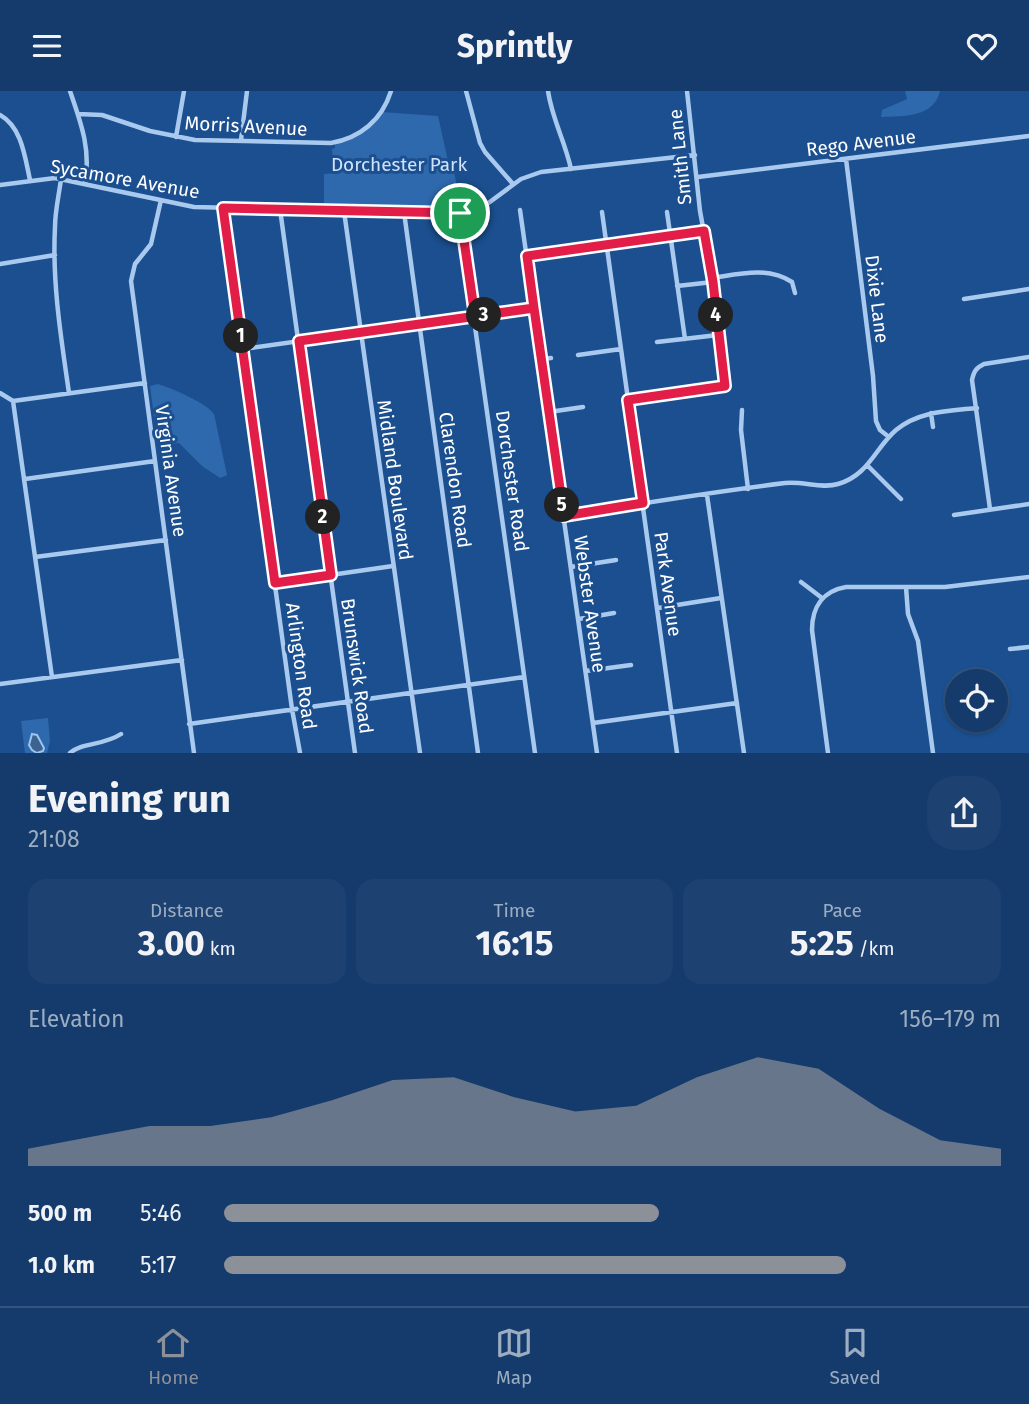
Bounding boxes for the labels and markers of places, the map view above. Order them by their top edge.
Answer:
pin [430,183,490,243]
pin: 3 [466,297,502,333]
pin: 4 [698,297,734,333]
pin: 1 [224,319,258,353]
pin: 5 [544,487,580,523]
pin: 2 [306,499,340,535]

